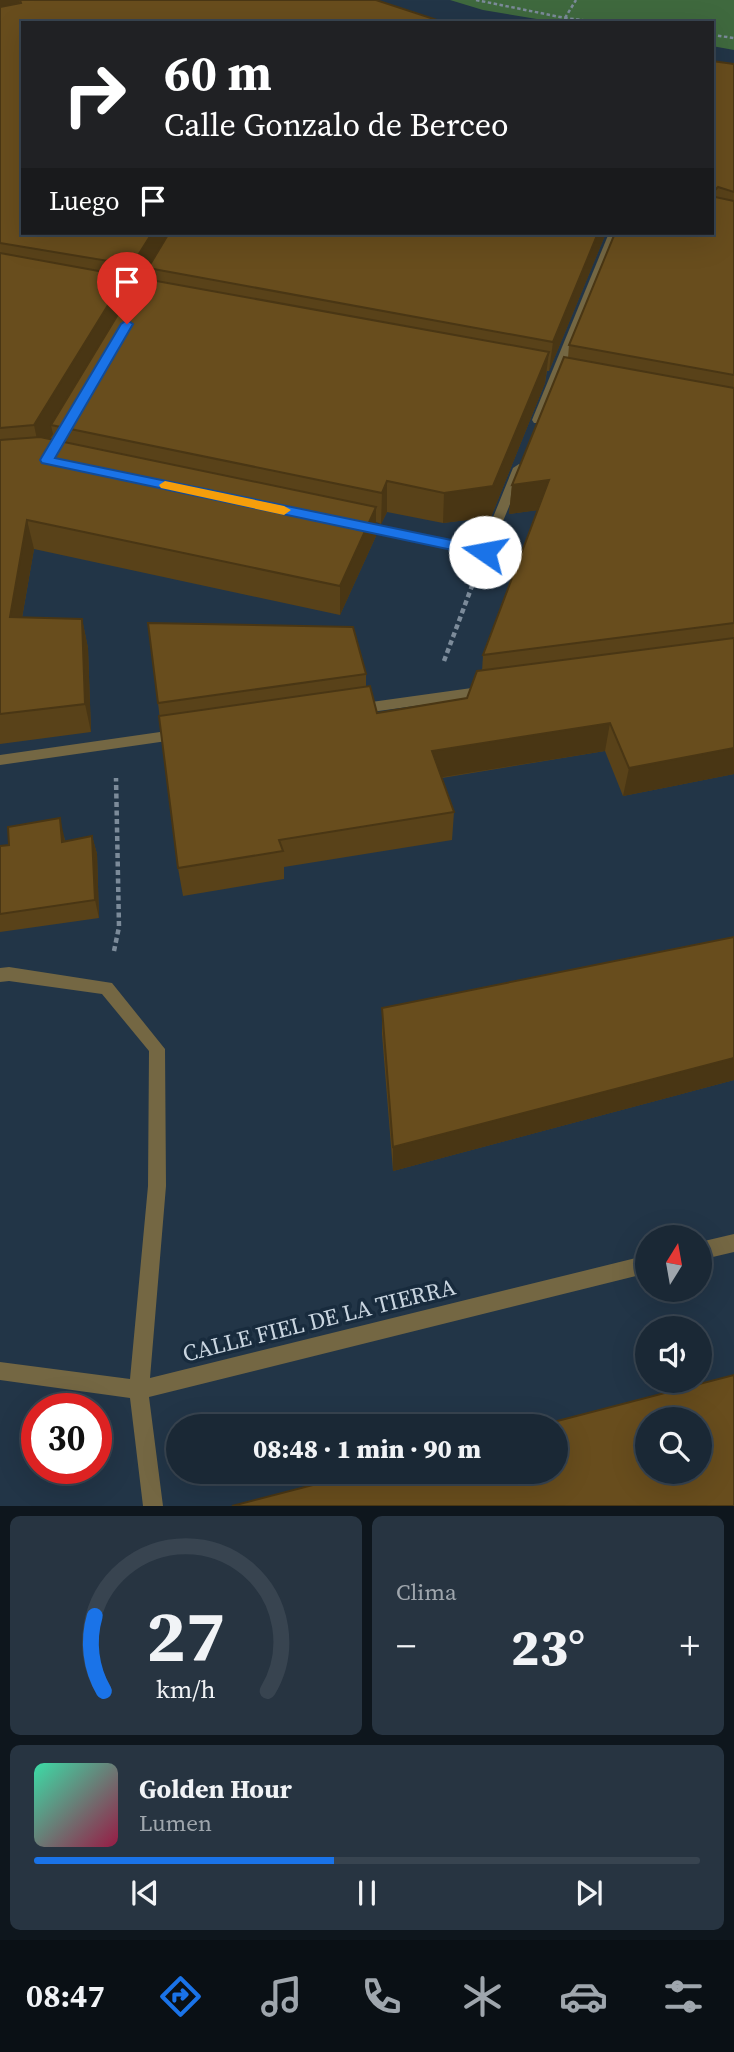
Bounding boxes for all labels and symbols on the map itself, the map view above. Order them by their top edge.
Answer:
pin [97,252,157,324]
position arrow [448,515,522,589]
north arrow [635,1225,712,1302]
street label: CALLE FIEL DE LA TIERRA [179,1270,460,1369]
speed limit sign: 30 [21,1393,112,1484]

